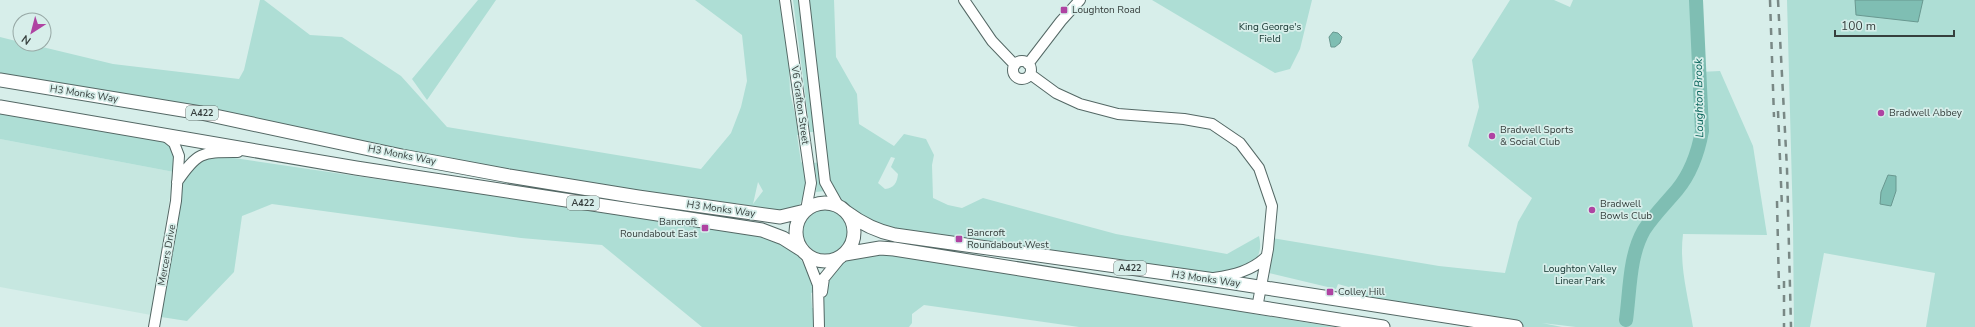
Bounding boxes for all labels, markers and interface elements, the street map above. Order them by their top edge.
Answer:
place label: Loughton Road [1072,3,1141,17]
marker: Loughton Road [1059,5,1069,15]
north arrow [12,12,52,52]
scale bar [1835,12,1954,38]
text: 100 m [1841,18,1876,34]
park label: King George's Field [1239,20,1301,46]
text: N [19,31,34,48]
water label: Loughton Brook [1691,58,1707,138]
street label: V6 Grafton Street [787,64,813,146]
street label: H3 Monks Way [49,82,120,106]
road number: A422 [186,106,218,120]
place label: Bradwell Abbey [1889,106,1963,120]
marker: Bradwell Abbey [1876,108,1886,118]
place label: Bradwell Sports & Social Club [1500,123,1573,149]
marker: Bradwell Sports & Social Club [1487,131,1497,141]
street label: H3 Monks Way [367,142,438,169]
road number: A422 [567,196,599,210]
street label: H3 Monks Way [686,197,757,221]
place label: Bradwell Bowls Club [1600,197,1652,223]
marker: Bradwell Bowls Club [1587,205,1597,215]
place label: Bancroft Roundabout East [620,215,697,241]
street label: Mercers Drive [155,223,179,287]
marker: Bancroft Roundabout East [700,223,710,233]
place label: Bancroft Roundabout West [967,226,1049,252]
marker: Bancroft Roundabout West [954,234,964,244]
road number: A422 [1114,261,1146,275]
park label: Loughton Valley Linear Park [1543,262,1617,288]
street label: H3 Monks Way [1171,267,1242,291]
place label: Colley Hill [1338,285,1385,299]
marker: Colley Hill [1325,287,1335,297]

